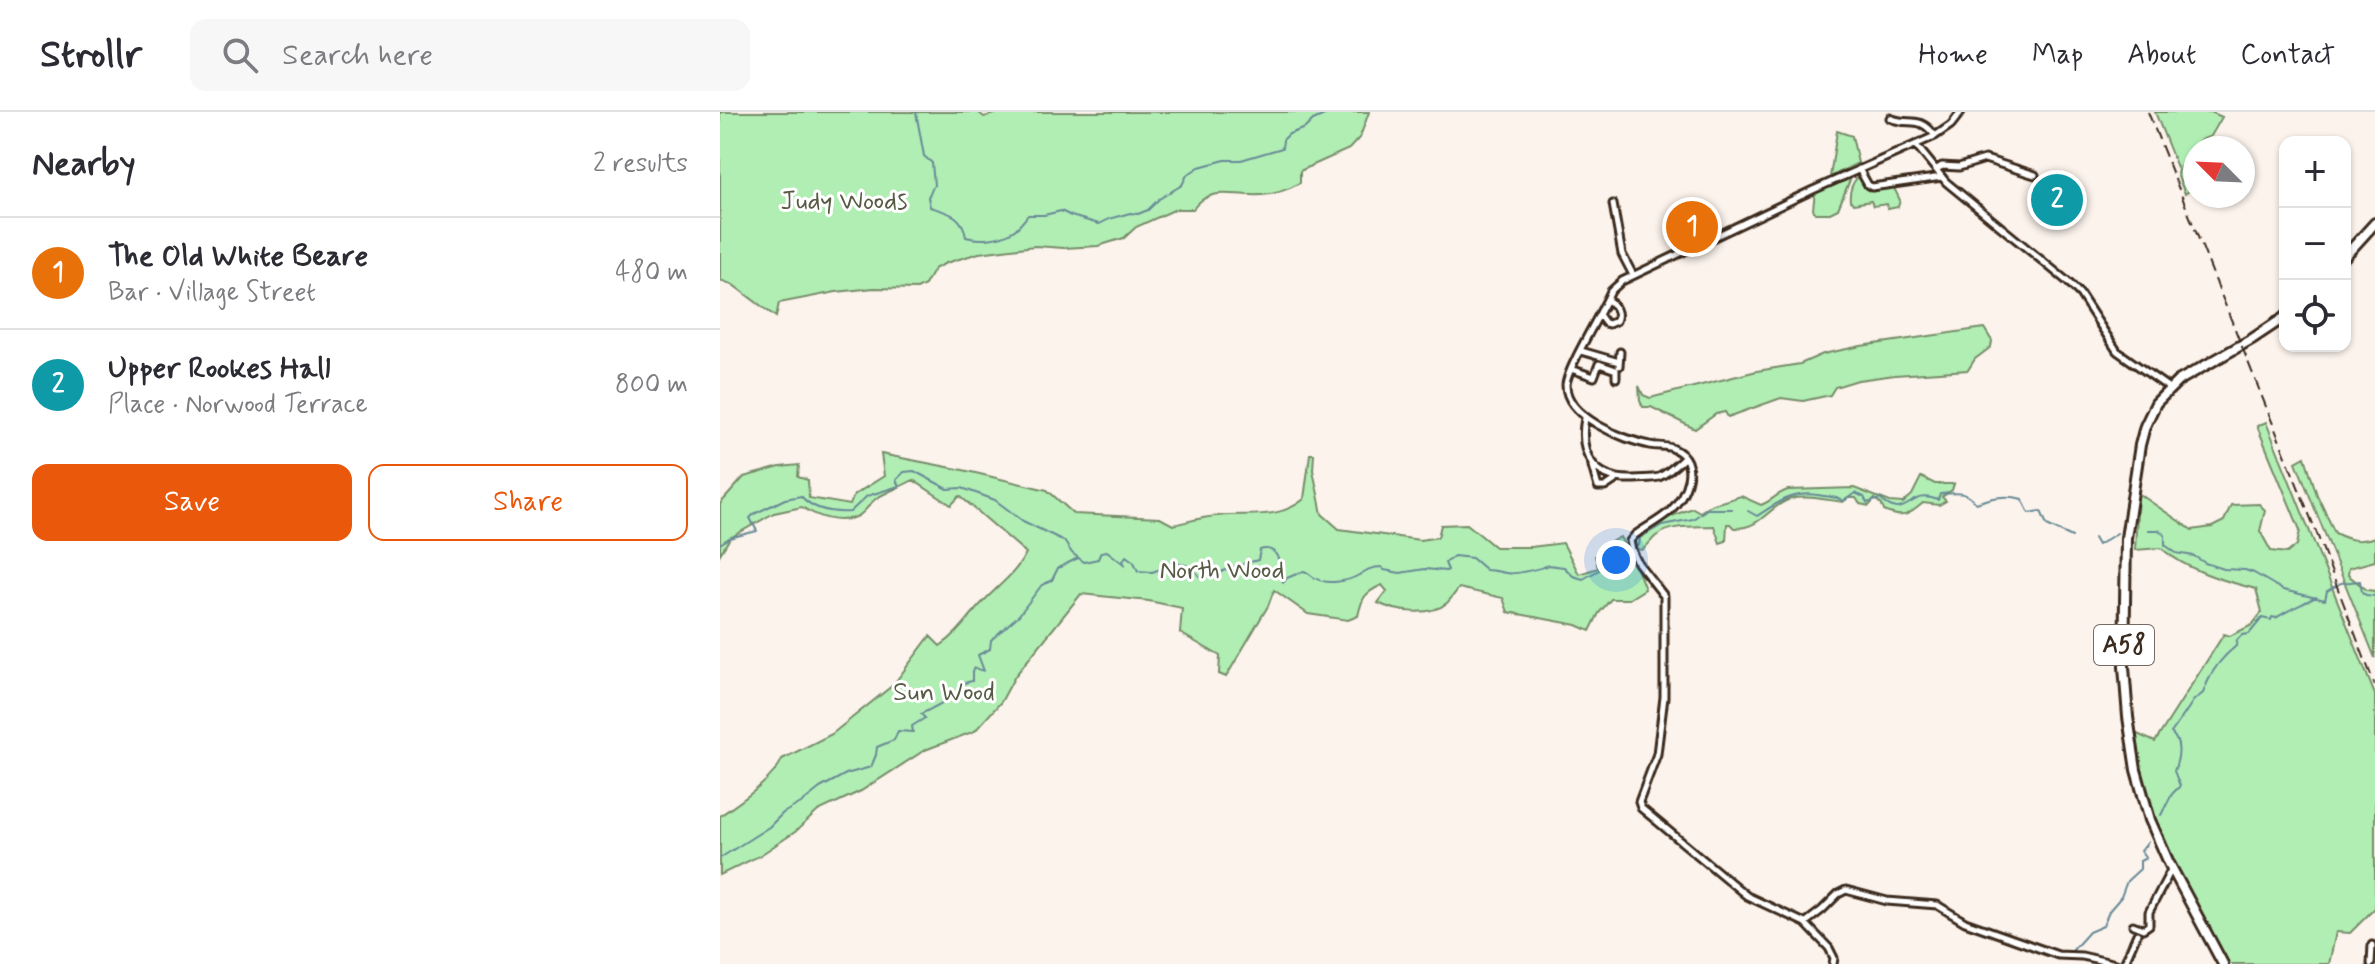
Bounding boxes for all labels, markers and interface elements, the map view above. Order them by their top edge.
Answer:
search box [190,19,750,91]
text: Strollr [40,31,142,80]
icon: search [218,33,262,77]
text: Search here [282,36,433,75]
text: Home [1918,37,1988,74]
text: Map [2032,37,2083,74]
text: About [2127,37,2196,74]
text: Contact [2240,37,2335,74]
north arrow [2183,136,2255,208]
map controls [2279,136,2351,352]
button: + [2279,136,2351,208]
text: Nearby [32,142,136,187]
text: 2 results [593,147,688,181]
pin: 2 [2031,170,2083,230]
park label: Judy Woods [781,185,907,219]
pin: 1 [1666,197,1718,257]
button: − [2279,208,2351,280]
text: The Old White Beare [108,237,368,276]
text: 1 [52,256,64,290]
text: 480 m [615,256,688,290]
text: Bar · Village Street [108,276,316,310]
button: locate [2279,280,2351,352]
text: Upper Rookes Hall [108,349,330,388]
text: 2 [52,368,64,402]
text: 800 m [615,368,688,402]
text: Place · Norwood Terrace [108,388,368,422]
button: Save [32,464,352,541]
button: Share [368,464,688,541]
your location [1596,540,1636,580]
park label: North Wood [1159,554,1285,588]
road number: A58 [2094,625,2154,665]
park label: Sun Wood [893,676,995,710]

